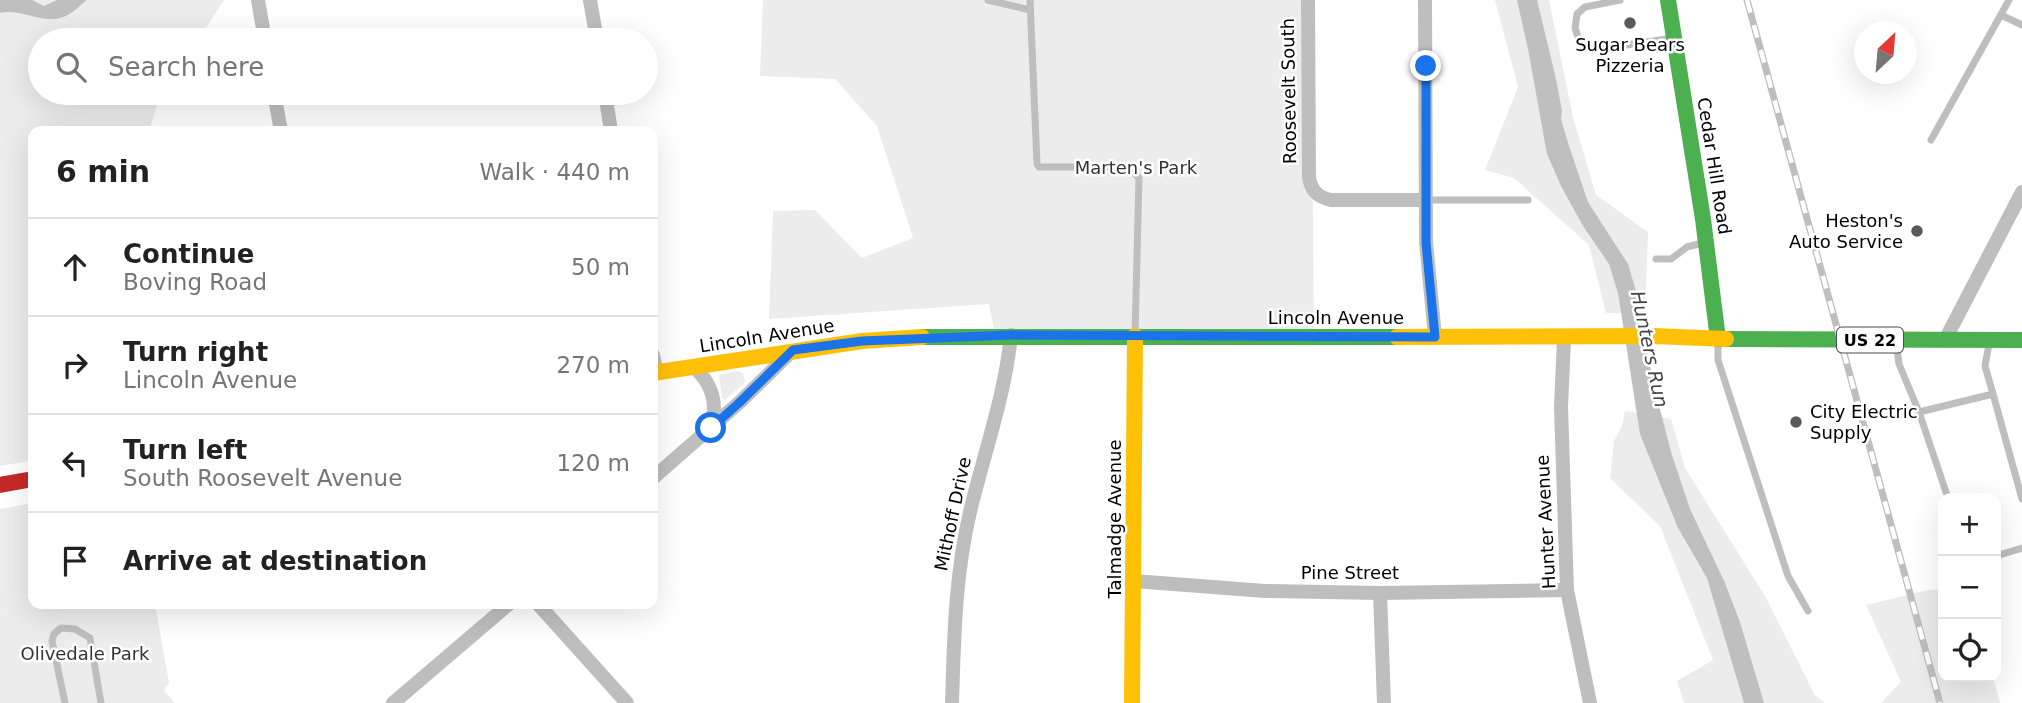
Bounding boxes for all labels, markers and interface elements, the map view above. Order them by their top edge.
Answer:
marker: Sugar Bears Pizzeria [1622,15,1638,31]
street label: Roosevelt South [1277,18,1300,164]
north arrow [1854,21,1917,84]
search box [28,28,658,105]
place label: Sugar Bears Pizzeria [1575,34,1685,76]
icon: search [52,48,90,86]
route end [1410,50,1441,81]
text: Search here [108,52,264,82]
street label: Cedar Hill Road [1693,96,1736,236]
text: 6 min [56,154,150,189]
park label: Marten's Park [1075,157,1198,178]
text: Walk · 440 m [479,159,630,185]
place label: Heston's Auto Service [1789,210,1903,252]
marker: Heston's Auto Service [1909,223,1925,239]
text: Continue [123,239,254,269]
icon: ahead [56,248,94,286]
text: 50 m [571,254,630,280]
text: Boving Road [123,269,267,295]
water label: Hunters Run [1627,289,1673,409]
street label: Lincoln Avenue [1268,307,1404,328]
street label: Lincoln Avenue [698,314,836,357]
road number: US 22 [1837,328,1903,352]
text: Turn right [123,337,268,367]
icon: right [56,346,94,384]
text: 270 m [556,352,630,378]
text: Lincoln Avenue [123,367,297,393]
place label: City Electric Supply [1810,401,1918,443]
route start [695,412,726,443]
marker: City Electric Supply [1788,414,1804,430]
text: Turn left [123,435,247,465]
street label: Talmadge Avenue [1104,439,1125,600]
icon: left [56,444,94,482]
text: 120 m [556,450,630,476]
street label: Hunter Avenue [1531,454,1560,590]
street label: Mithoff Drive [930,455,975,573]
text: South Roosevelt Avenue [123,465,402,491]
map controls [1938,493,2001,682]
button: + [1938,493,2001,556]
icon: arrive [56,542,94,580]
text: Arrive at destination [123,546,427,576]
button: − [1938,556,2001,619]
street label: Pine Street [1301,562,1399,583]
button: locate [1938,619,2001,682]
park label: Olivedale Park [20,643,150,664]

